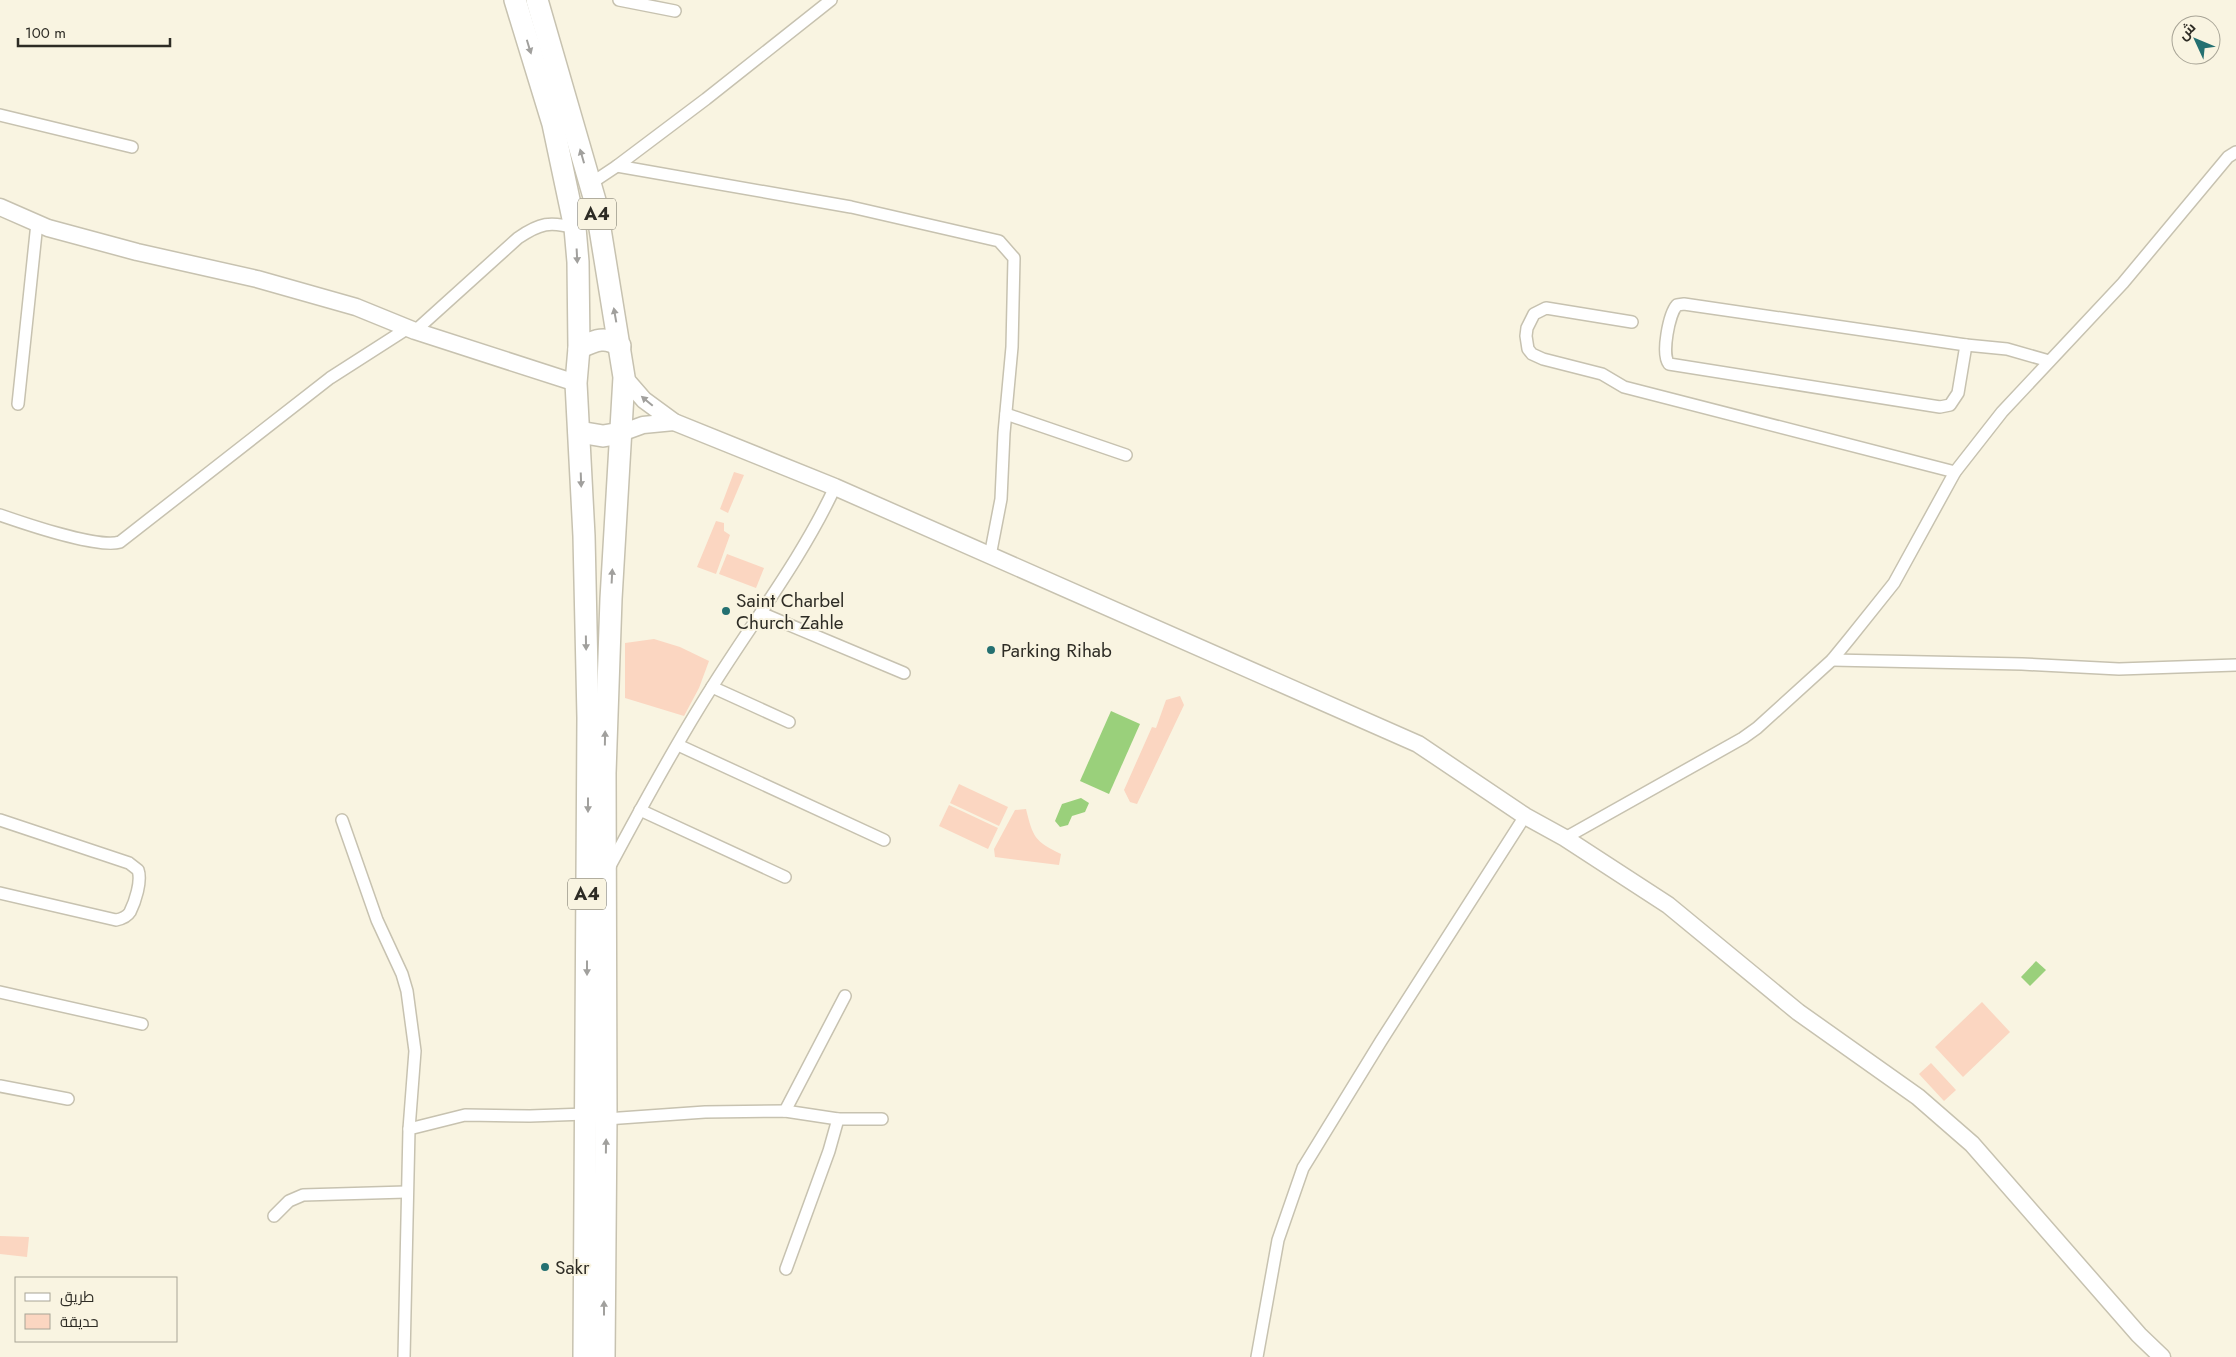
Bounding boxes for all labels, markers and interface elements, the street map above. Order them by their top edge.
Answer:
scale bar [18,15,170,47]
north arrow [2171,15,2221,65]
text: ش [2173,18,2200,44]
text: 100 m [25,22,66,44]
one-way arrow [526,39,534,54]
one-way arrow [578,149,586,164]
road number: A4 [578,198,616,230]
one-way arrow [574,248,582,264]
one-way arrow [610,307,618,323]
one-way arrow [641,396,654,407]
one-way arrow [578,473,586,489]
one-way arrow [609,568,617,584]
place label: Saint Charbel Church Zahle [736,587,844,636]
marker: Saint Charbel Church Zahle [720,605,732,617]
one-way arrow [583,635,591,651]
place label: Parking Rihab [1001,637,1112,664]
marker: Parking Rihab [985,644,997,656]
one-way arrow [602,730,610,746]
one-way arrow [584,797,592,813]
road number: A4 [568,879,606,910]
one-way arrow [583,960,591,976]
one-way arrow [602,1138,610,1154]
place label: Sakr [555,1254,590,1281]
marker: Sakr [539,1261,551,1273]
legend [15,1277,178,1342]
text: طريق [60,1286,94,1308]
one-way arrow [600,1300,608,1316]
text: حديقة [60,1311,99,1333]

